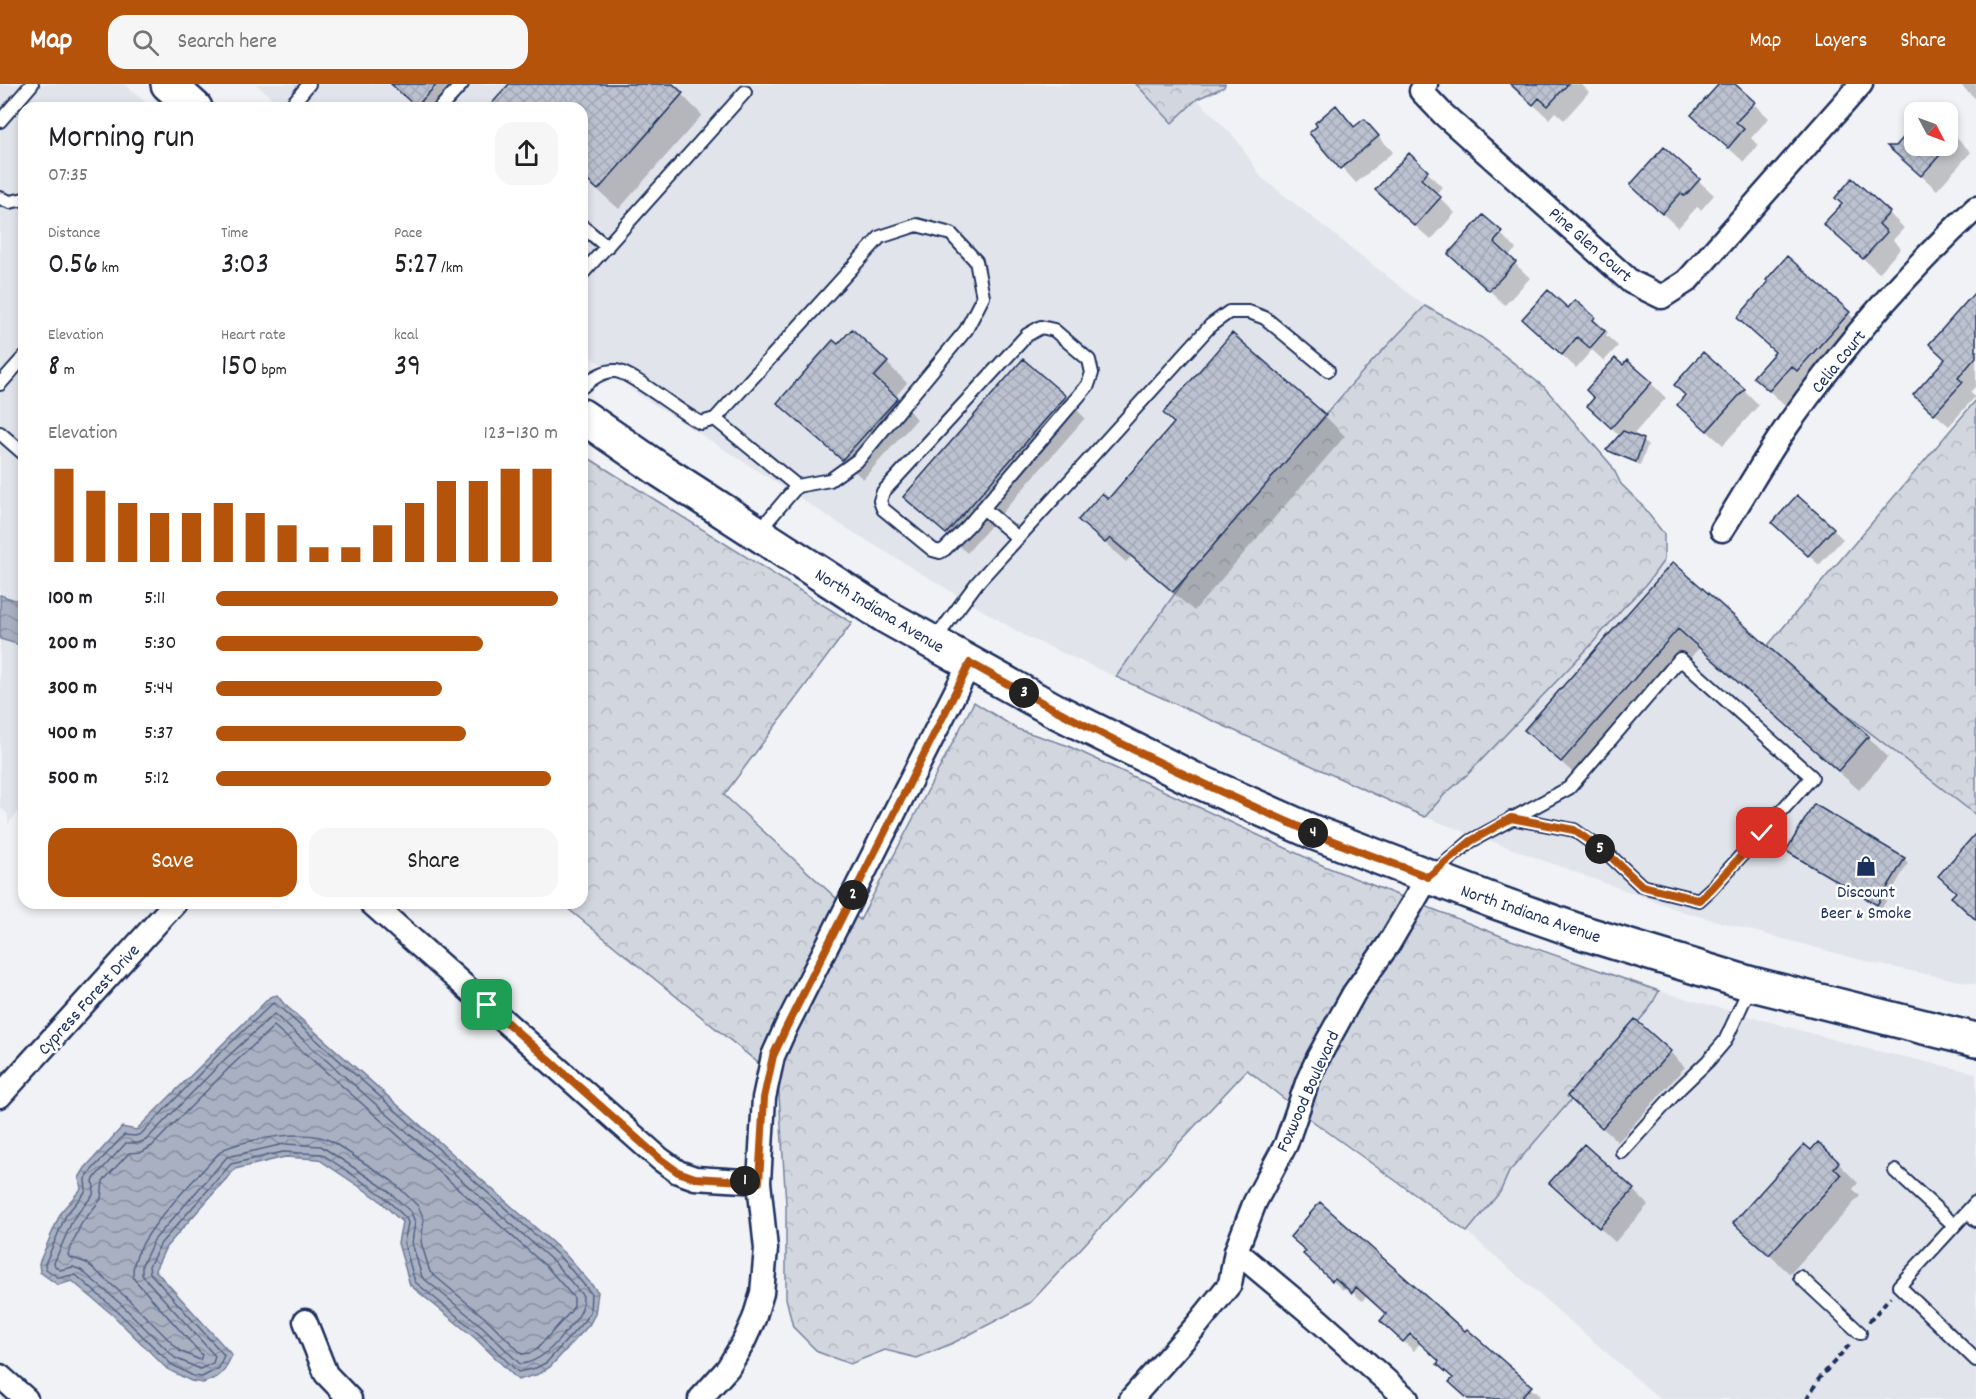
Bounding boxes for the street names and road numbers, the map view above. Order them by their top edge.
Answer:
street label: Pine Glen Court [1542,202,1637,290]
street label: Celia Court [1807,325,1873,400]
street label: North Indiana Avenue [809,564,948,661]
street label: North Indiana Avenue [1457,880,1604,951]
street label: Cypress Forest Drive [33,939,147,1062]
street label: Foxwood Boulevard [1271,1027,1347,1157]

